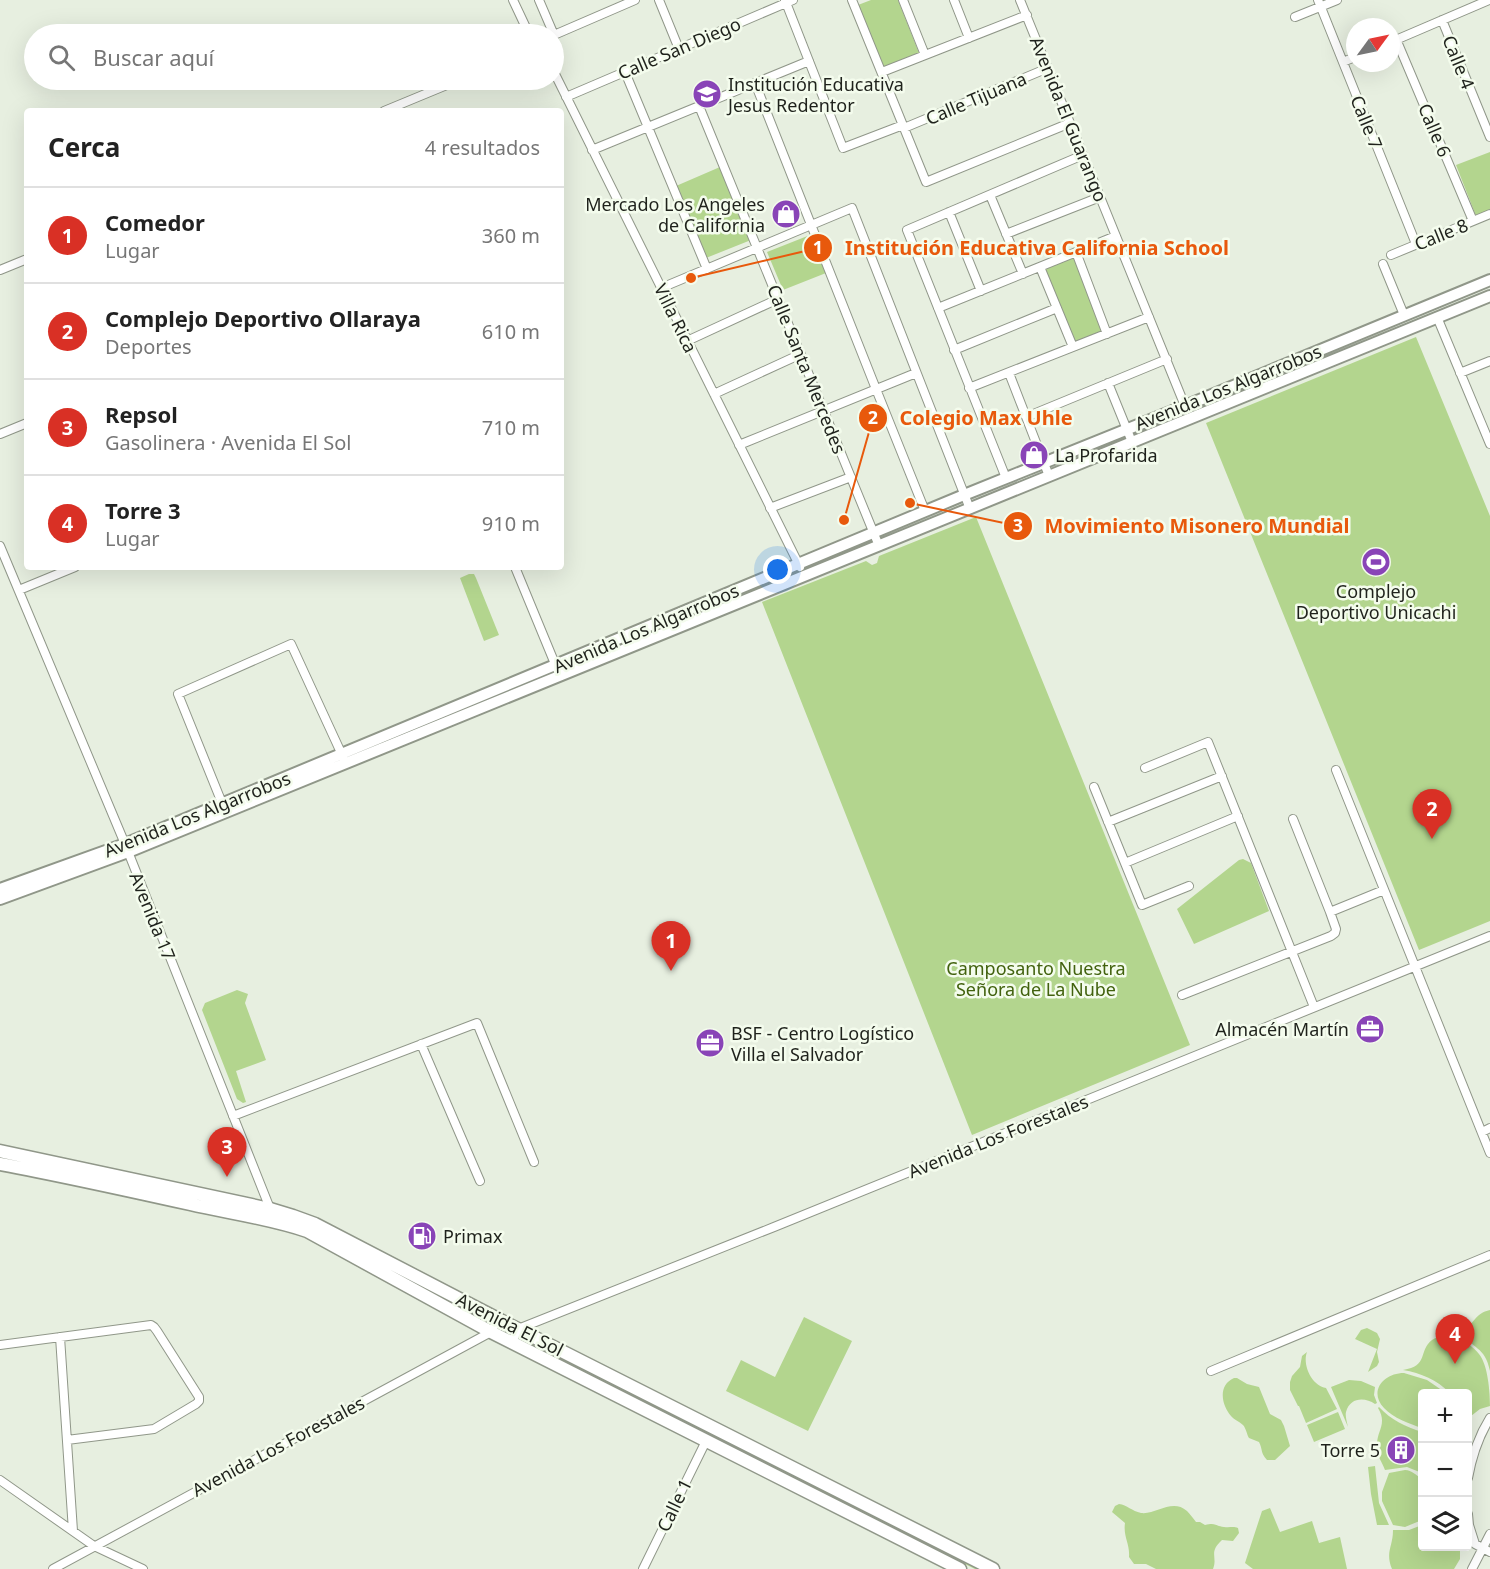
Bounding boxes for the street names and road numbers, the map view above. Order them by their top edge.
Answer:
street label: Calle San Diego [614,11,744,85]
street label: Calle 4 [1437,32,1481,92]
street label: Avenida El Guarango [1025,33,1113,205]
street label: Calle Tijuana [922,66,1030,130]
street label: Calle 7 [1345,92,1389,152]
street label: Calle 6 [1413,100,1457,160]
street label: Calle 8 [1411,212,1471,256]
street label: Villa Rica [649,279,703,357]
street label: Calle Santa Mercedes [762,281,852,457]
street label: Avenida Los Algarrobos [1131,339,1325,435]
street label: Avenida Los Algarrobos [550,578,742,678]
street label: Avenida Los Algarrobos [100,766,294,862]
street label: Avenida 17 [124,868,182,964]
street label: Avenida Los Forestales [904,1089,1092,1183]
street label: Avenida El Sol [452,1287,568,1361]
street label: Avenida Los Forestales [188,1390,368,1502]
street label: Calle 1 [651,1475,697,1535]

